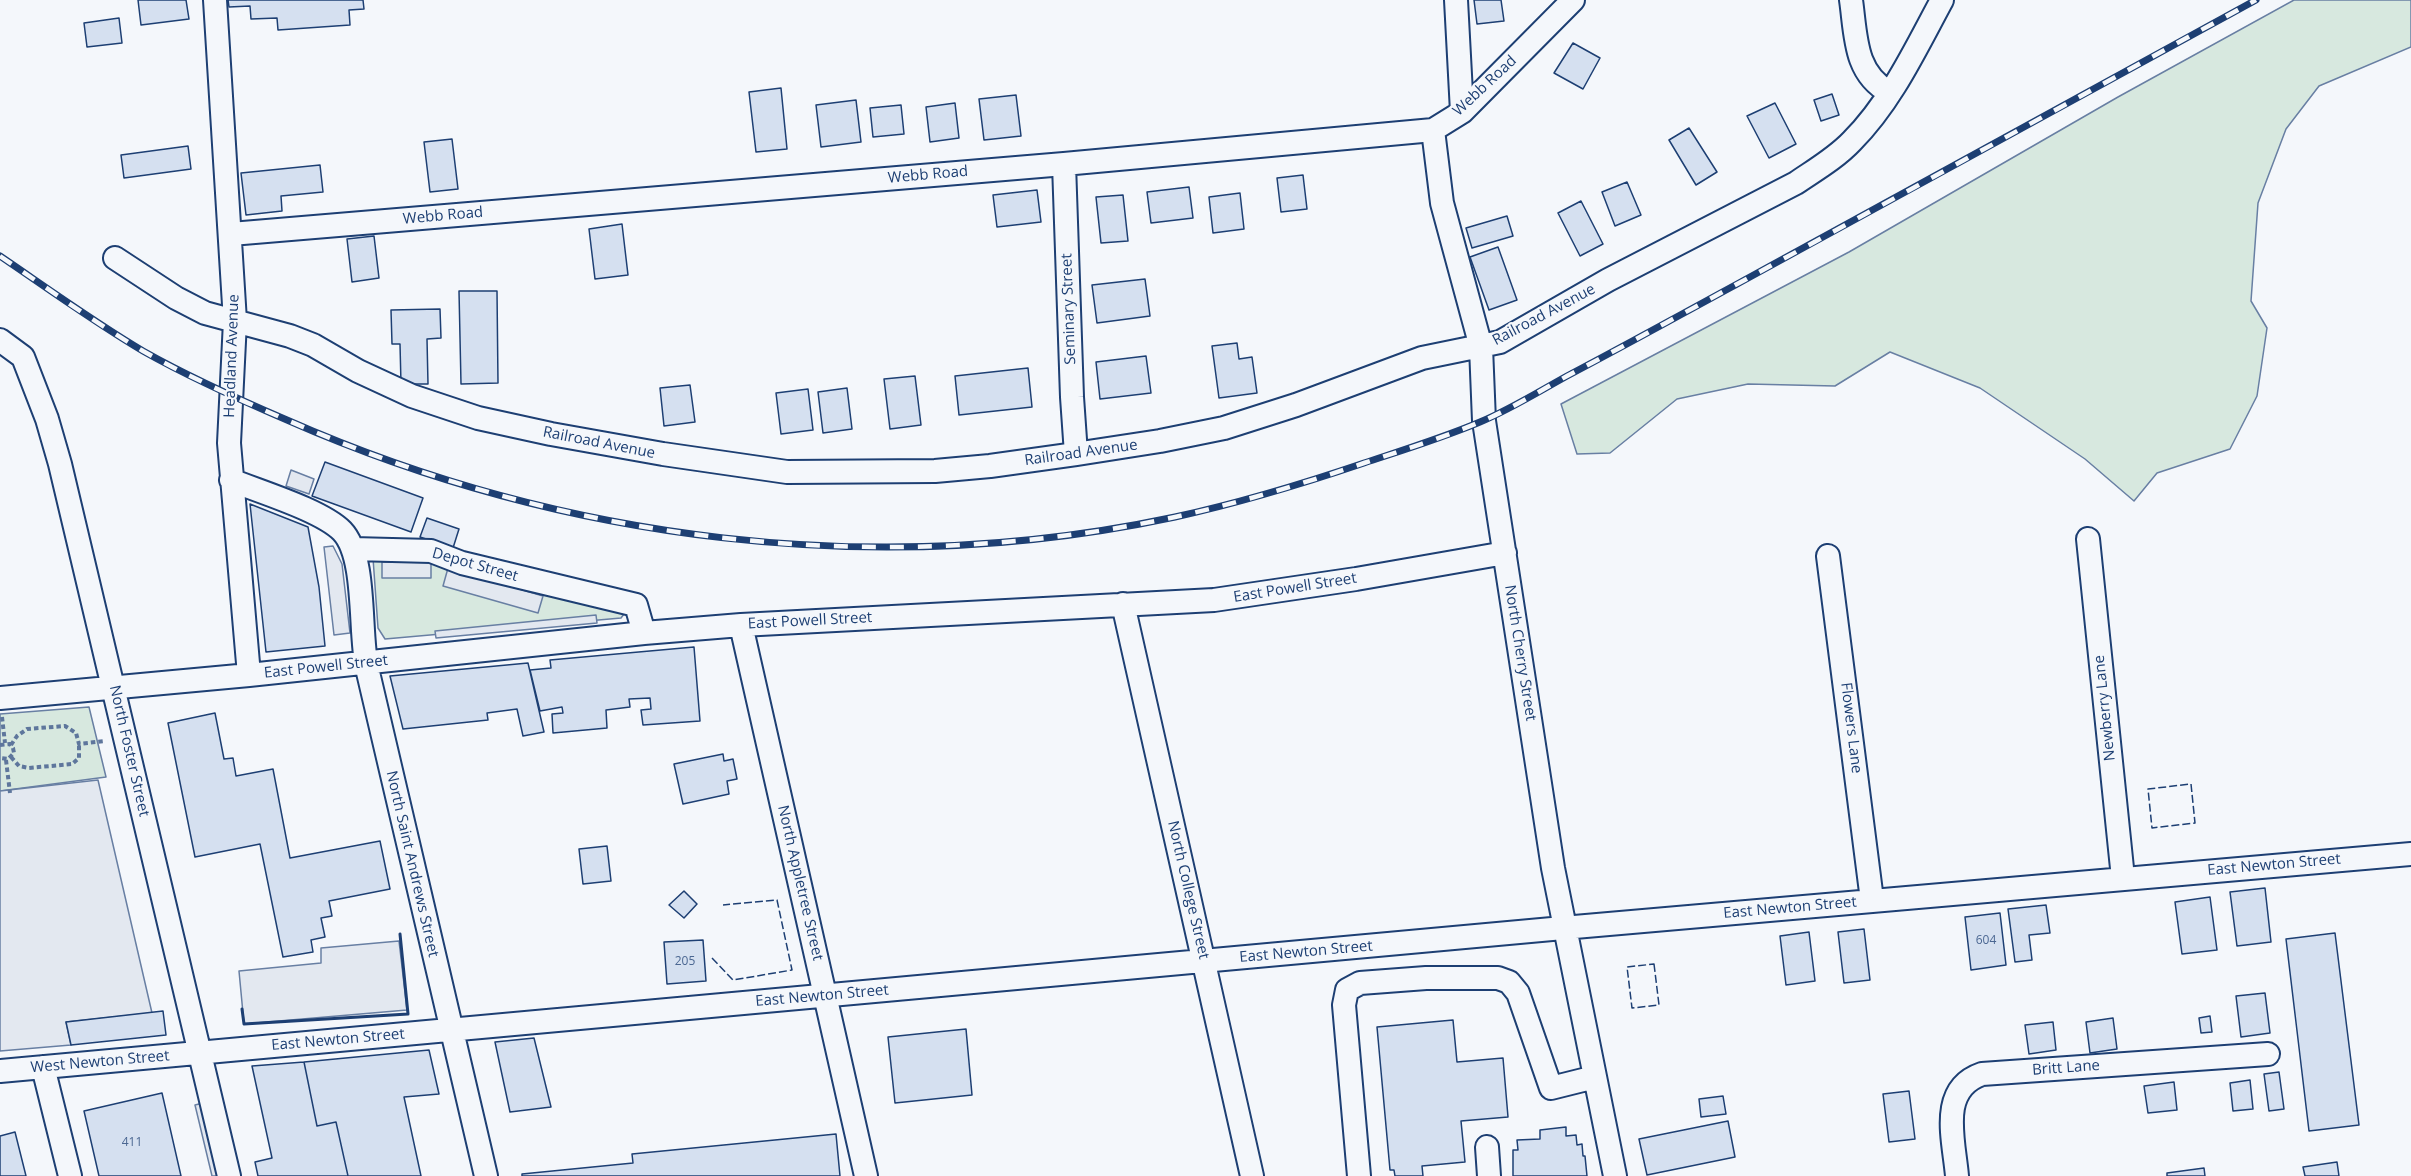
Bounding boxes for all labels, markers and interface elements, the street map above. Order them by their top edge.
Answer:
street label: Webb Road [1449,52,1521,120]
street label: Webb Road [887,163,969,187]
street label: Webb Road [402,204,484,228]
street label: Seminary Street [1058,253,1080,365]
street label: Railroad Avenue [1489,280,1599,350]
street label: Headland Avenue [221,294,243,418]
street label: Railroad Avenue [541,423,657,463]
street label: Railroad Avenue [1023,436,1139,470]
street label: Depot Street [430,544,520,586]
street label: East Powell Street [1232,569,1358,607]
street label: North Cherry Street [1500,584,1540,722]
street label: East Powell Street [747,609,873,633]
street label: East Powell Street [263,652,389,682]
street label: Newberry Lane [2090,654,2120,762]
street label: Flowers Lane [1836,681,1866,775]
street label: North Foster Street [105,683,153,819]
street label: North Saint Andrews Street [382,769,442,959]
street label: North Appletree Street [773,803,827,963]
street label: North College Street [1163,819,1213,961]
street label: East Newton Street [2207,850,2341,880]
street label: East Newton Street [1723,893,1857,923]
house number: 604 [1976,934,1996,948]
street label: East Newton Street [1239,937,1373,967]
house number: 205 [675,955,695,969]
street label: East Newton Street [755,981,889,1011]
street label: East Newton Street [271,1025,405,1055]
street label: West Newton Street [30,1047,170,1077]
street label: Britt Lane [2031,1057,2101,1079]
house number: 411 [122,1136,142,1150]

